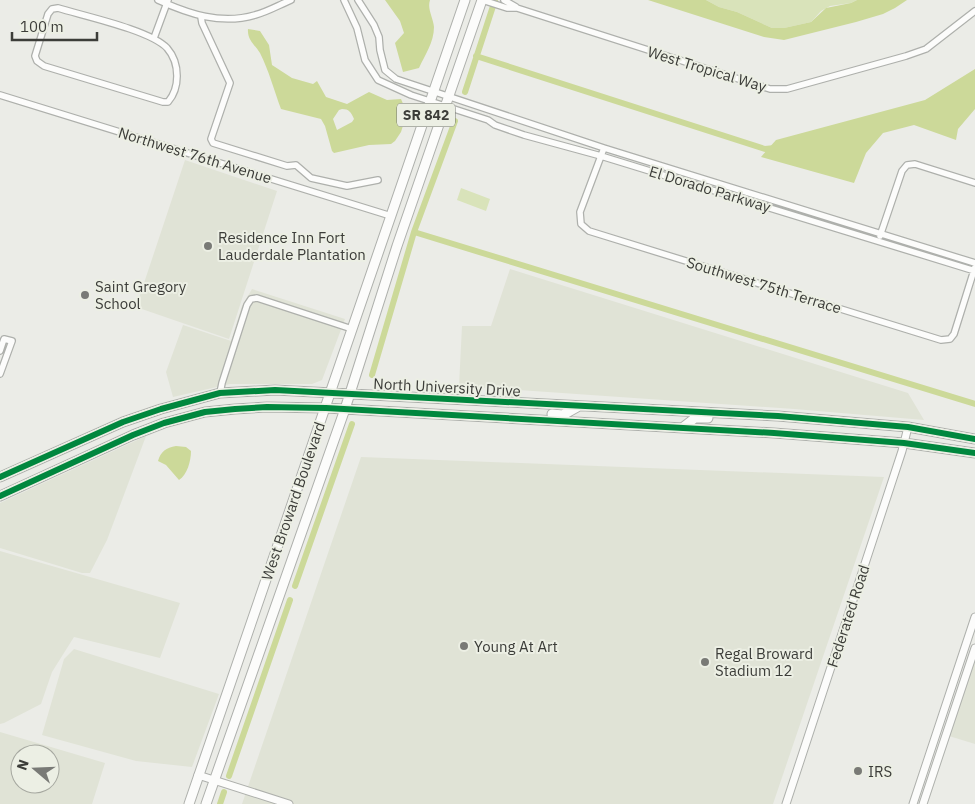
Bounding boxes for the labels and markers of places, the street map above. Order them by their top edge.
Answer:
place label: Residence Inn Fort Lauderdale Plantation [218,228,366,264]
marker: Residence Inn Fort Lauderdale Plantation [202,240,214,252]
place label: Saint Gregory School [95,277,187,313]
marker: Saint Gregory School [79,289,91,301]
place label: Young At Art [474,637,558,656]
marker: Young At Art [458,640,470,652]
place label: Regal Broward Stadium 12 [715,644,813,680]
marker: Regal Broward Stadium 12 [699,656,711,668]
place label: IRS [868,762,892,781]
marker: IRS [852,765,864,777]

